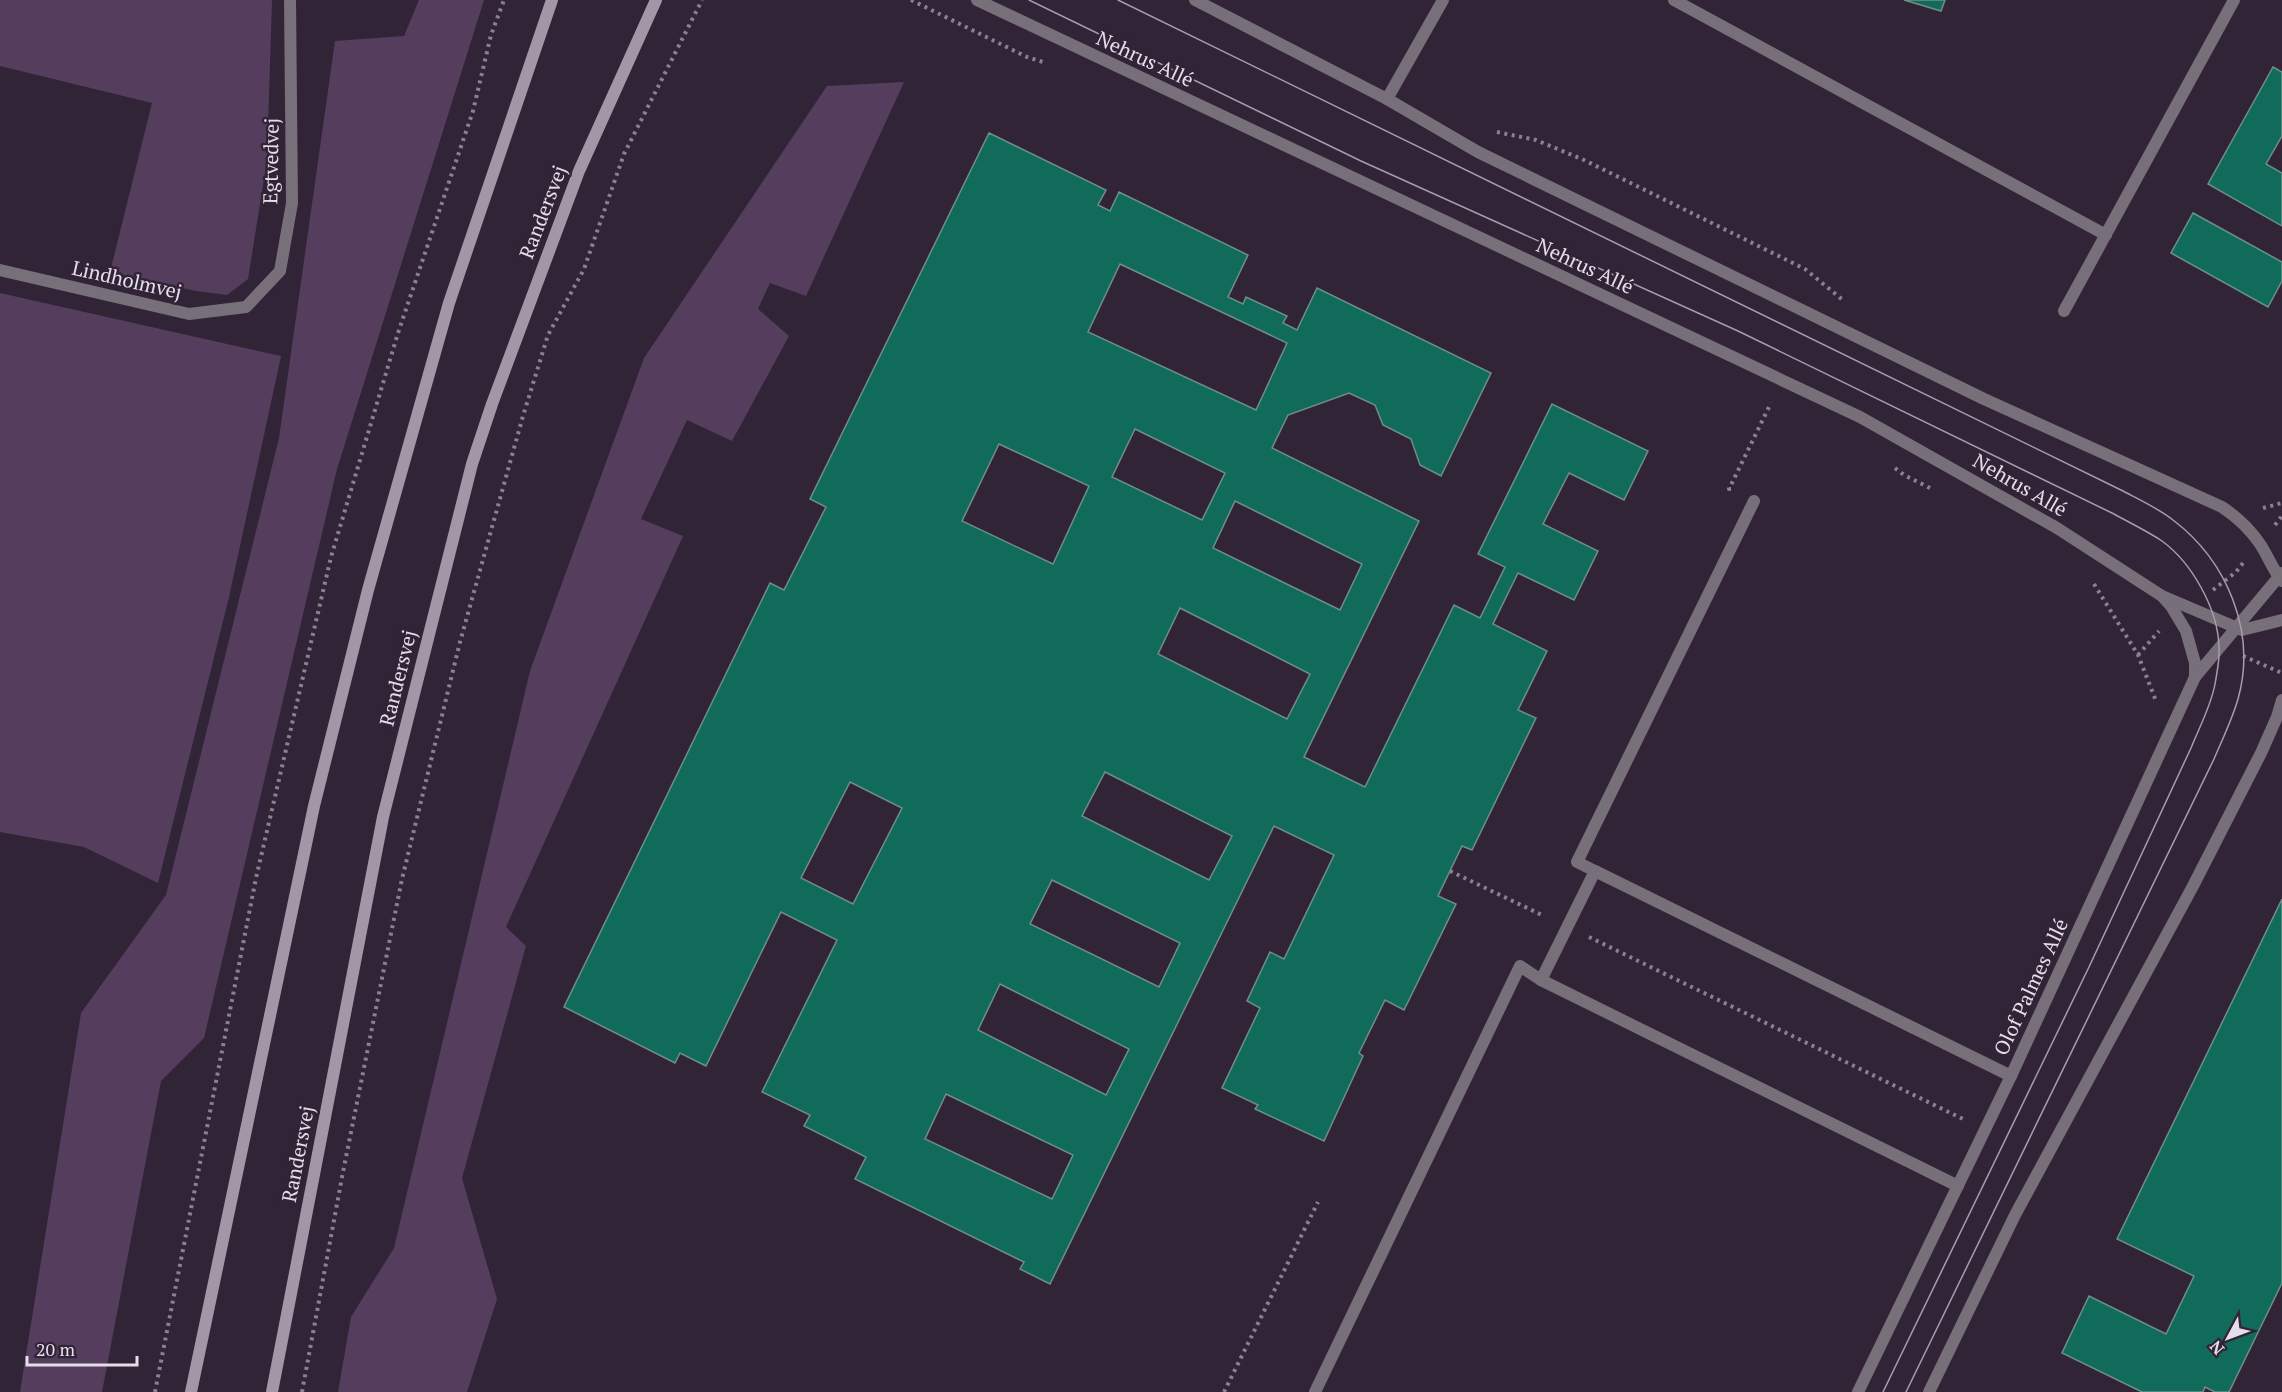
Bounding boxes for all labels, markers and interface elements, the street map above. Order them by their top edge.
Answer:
street label: Nehrus Allé [1092,24,1198,93]
street label: Egtvedvej [256,118,285,204]
street label: Randersvej [512,161,573,262]
street label: Nehrus Allé [1532,231,1638,300]
street label: Lindholmvej [70,254,185,305]
street label: Nehrus Allé [1968,447,2072,522]
street label: Randersvej [373,627,422,729]
street label: Olof Palmes Allé [1987,914,2074,1059]
street label: Randersvej [275,1103,320,1204]
north arrow [2198,1308,2258,1368]
scale bar [27,1329,136,1367]
text: N [2204,1336,2229,1360]
text: 20 m [36,1337,76,1361]

